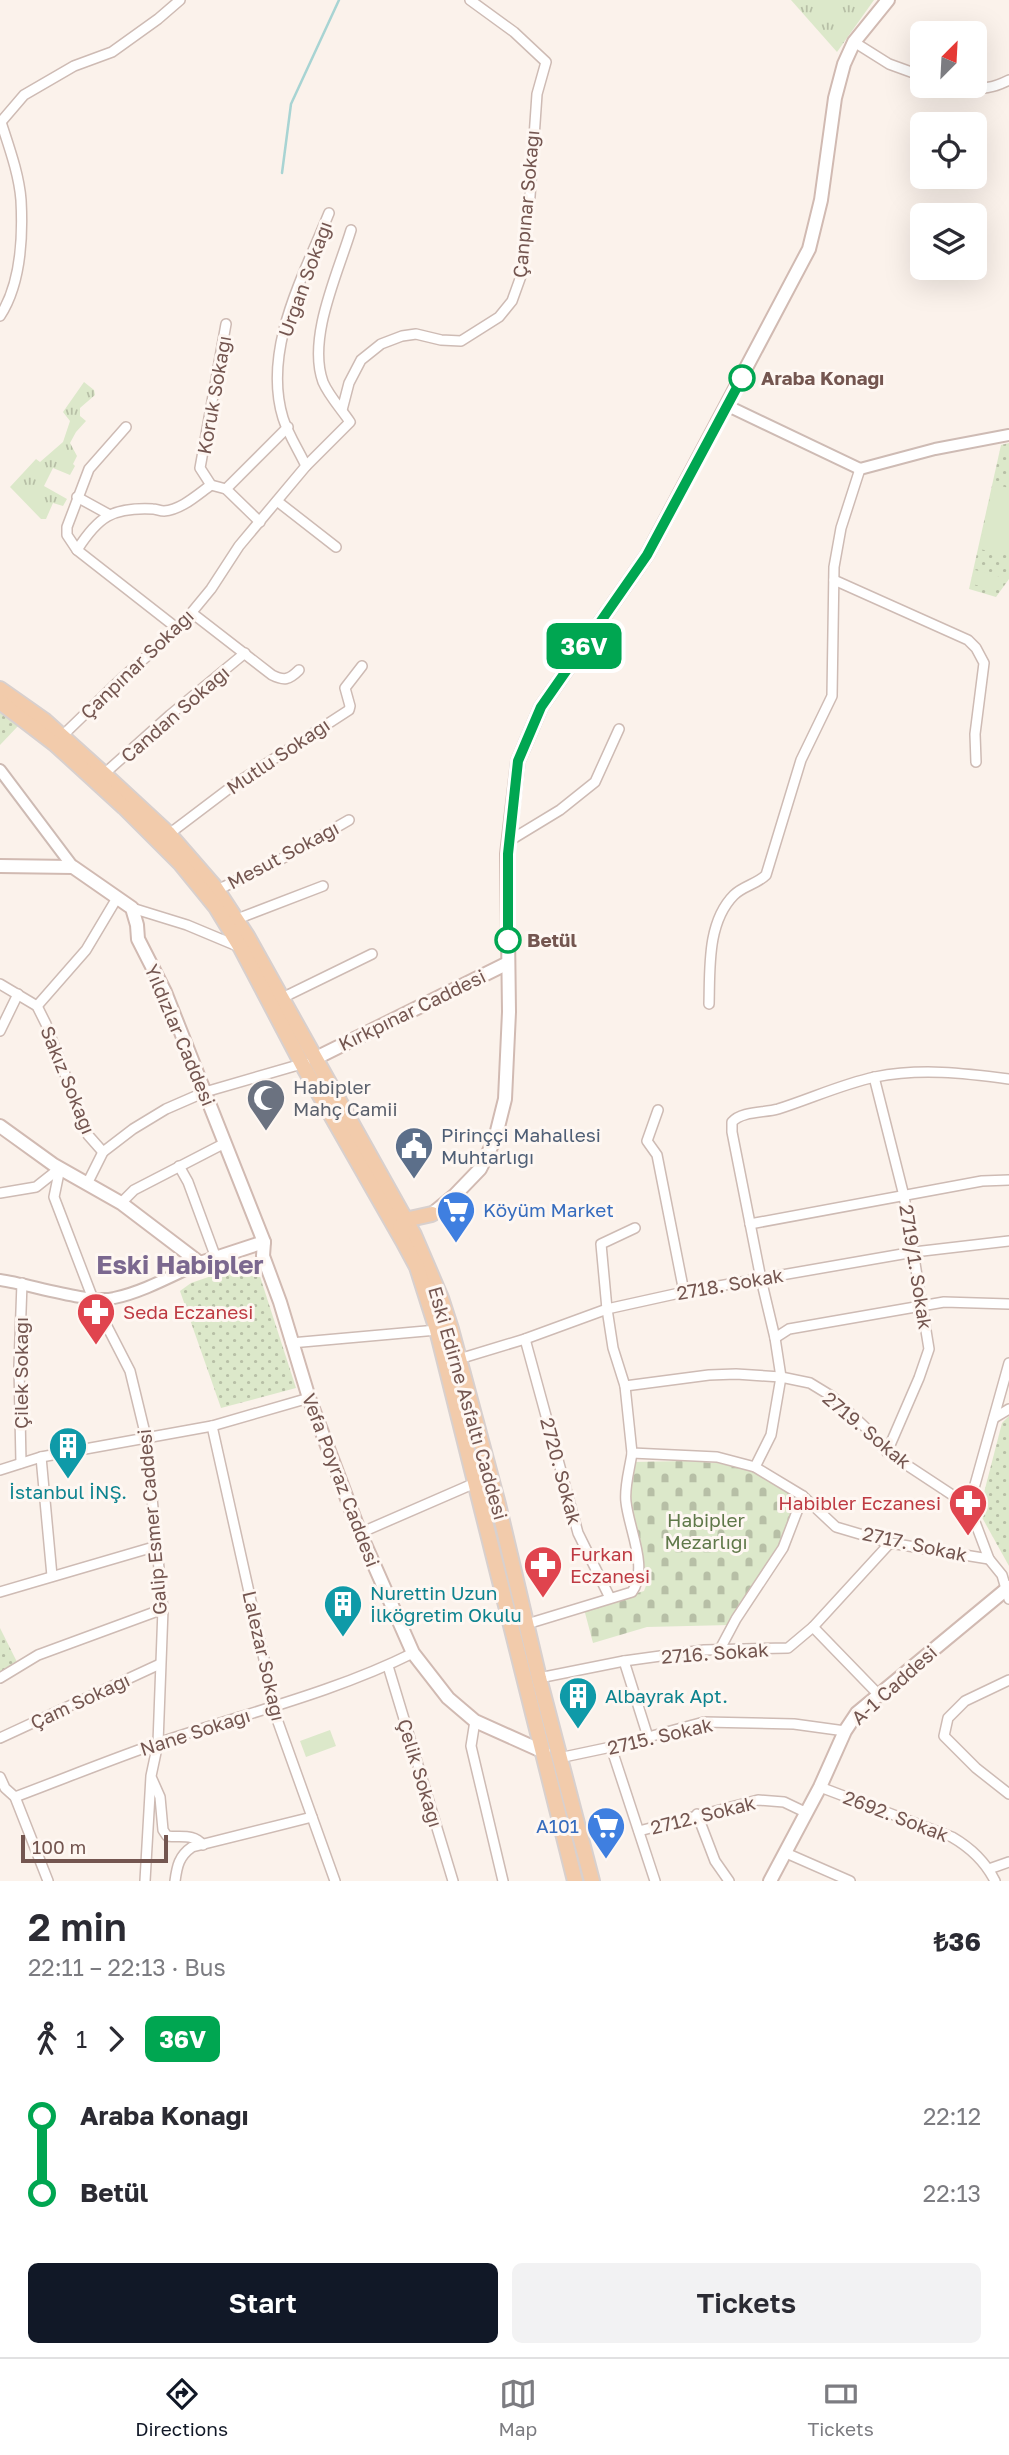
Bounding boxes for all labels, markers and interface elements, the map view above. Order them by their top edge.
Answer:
north arrow [910,21,987,98]
map controls [910,21,987,280]
button: locate [910,112,987,189]
street label: Çanpınar Sokağı [508,129,543,279]
button: layers [910,203,987,280]
street label: Urgan Sokağı [273,218,336,340]
street label: Koruk Sokağı [192,334,235,456]
marker: Araba Konağı [729,365,755,391]
place label: Araba Konağı [761,366,884,389]
street label: Çanpınar Sokağı [75,604,198,723]
line badge: 36V [544,623,624,669]
text: 36V [561,631,607,660]
street label: Candan Sokağı [116,660,233,767]
street label: Mutlu Sokağı [222,713,334,799]
street label: Mesut Sokağı [223,816,342,894]
marker: Betül [495,927,521,953]
place label: Betül [527,928,577,951]
street label: Yıldızlar Caddesi [140,960,221,1109]
street label: Kırkpınar Caddesi [334,964,489,1055]
street label: Sakız Sokağı [36,1022,101,1137]
place label: Habipler Mahç Camii [293,1075,398,1120]
mosque icon: Habipler Mahç Camii [245,1077,287,1132]
place label: Pirinççi Mahallesi Muhtarlığı [441,1123,601,1168]
public building icon: Pirinççi Mahallesi Muhtarlığı [393,1125,435,1180]
supermarket icon: Köyüm Market [435,1189,477,1244]
place label: Köyüm Market [483,1198,614,1221]
street label: 2719/1. Sokak [895,1203,938,1331]
district label: Eski Habipler [96,1249,264,1280]
street label: 2718. Sokak [675,1263,785,1304]
street label: Eski Edirne Asfaltı Caddesi [424,1284,513,1522]
pharmacy icon: Seda Eczanesi [75,1291,117,1346]
place label: Seda Eczanesi [123,1300,253,1323]
street label: Çilek Sokağı [9,1317,32,1429]
street label: 2719. Sokak [819,1386,916,1473]
street label: Vefa Poyraz Caddesi [298,1390,385,1570]
street label: 2720. Sokak [536,1415,587,1527]
building icon: İstanbul İNŞ. [47,1425,89,1480]
street label: Galip Esmer Caddesi [132,1428,171,1616]
place label: İstanbul İNŞ. [9,1480,127,1503]
pharmacy icon: Habibler Eczanesi [947,1482,989,1537]
place label: Habibler Eczanesi [778,1491,941,1514]
park label: Habipler Mezarlığı [664,1508,748,1553]
street label: 2717. Sokak [861,1521,970,1566]
place label: Furkan Eczanesi [570,1542,650,1587]
pharmacy icon: Furkan Eczanesi [522,1544,564,1599]
place label: Nurettin Uzun İlköğretim Okulu [370,1581,522,1626]
building icon: Nurettin Uzun İlköğretim Okulu [322,1583,364,1638]
street label: Lalezar Sokağı [238,1589,291,1723]
street label: 2716. Sokak [660,1637,770,1668]
street label: A-1 Caddesi [846,1640,941,1729]
street label: Çam Sokağı [27,1668,133,1734]
building icon: Albayrak Apt. [557,1675,599,1730]
place label: Albayrak Apt. [605,1684,728,1707]
street label: Nane Sokağı [137,1703,253,1760]
street label: 2715. Sokak [605,1712,715,1759]
street label: Çelik Sokağı [393,1716,448,1830]
street label: 2692. Sokak [840,1785,952,1846]
street label: 2712. Sokak [648,1790,758,1839]
supermarket icon: A101 [585,1805,627,1860]
place label: A101 [536,1814,579,1837]
scale bar [21,1832,168,1864]
text: 100 m [32,1835,86,1858]
text: 2 min [28,1904,127,1949]
text: ₺36 [934,1926,981,1957]
text: 22:11 – 22:13 · Bus [28,1953,226,1981]
icon: walk [28,2020,66,2058]
icon: forward [97,2020,135,2058]
text: 36V [159,2024,206,2053]
text: 1 [76,2025,87,2053]
text: Araba Konağı [80,2100,249,2131]
text: 22:12 [923,2102,981,2130]
text: Betül [80,2177,148,2208]
text: 22:13 [923,2179,981,2207]
button: Start [28,2263,498,2343]
button: Tickets [512,2263,981,2343]
tab: Directions [135,2375,228,2440]
tab: Map [498,2375,537,2440]
tab: Tickets [808,2375,874,2440]

